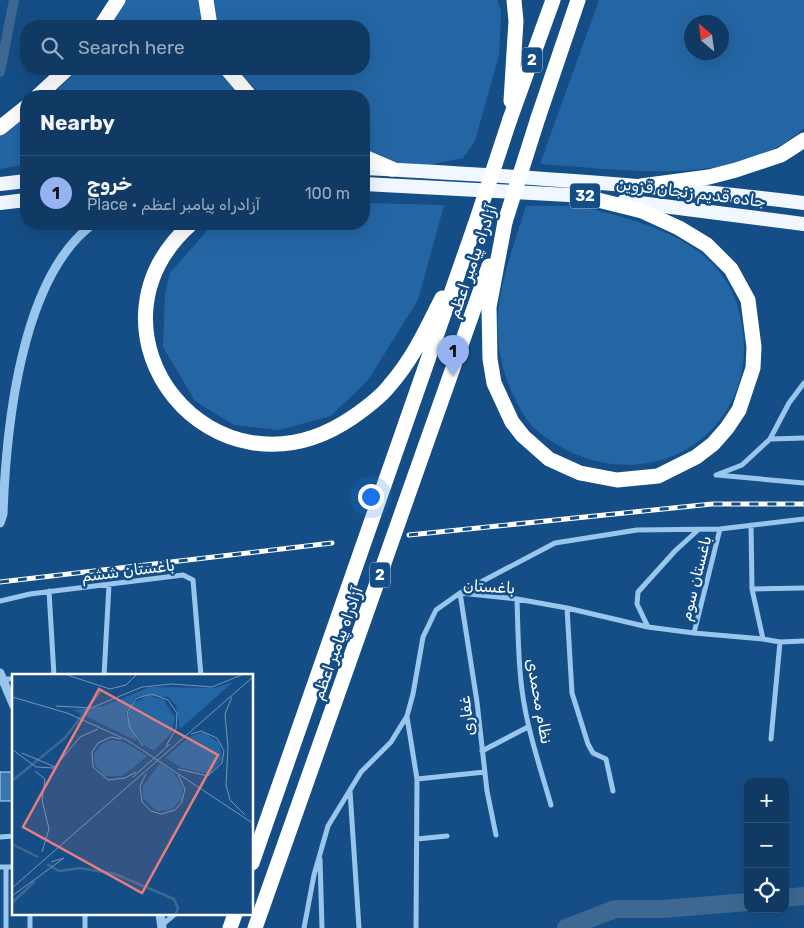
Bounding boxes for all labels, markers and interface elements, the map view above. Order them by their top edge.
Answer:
north arrow [684,15,729,60]
search box [20,20,370,75]
icon: search [38,34,66,62]
text: Search here [78,36,185,59]
road number: 2 [522,48,542,72]
text: Nearby [40,110,115,135]
text: خروج [87,172,132,195]
street label: جاده قدیم زنجان قزوین [615,174,767,212]
text: 1 [52,184,60,203]
text: 100 m [305,184,350,203]
road number: 32 [570,184,600,208]
text: Place · آزادراه پیامبر اعظم [87,195,260,214]
street label: آزادراه پیامبر اعظم [444,201,502,321]
pin: 1 [437,335,469,376]
your location [358,484,384,510]
street label: باغستان سوم [676,534,716,623]
street label: باغستان ششم [80,555,176,587]
road number: 2 [370,562,390,588]
street label: باغستان [462,576,515,597]
street label: آزادراه پیامبر اعظم [308,584,368,703]
street label: نظام محمدی [522,657,556,746]
inset map [12,674,254,916]
street label: غفاری [455,694,479,737]
map controls [744,778,789,913]
button: + [744,778,789,823]
button: − [744,823,789,868]
button: locate [744,868,789,913]

